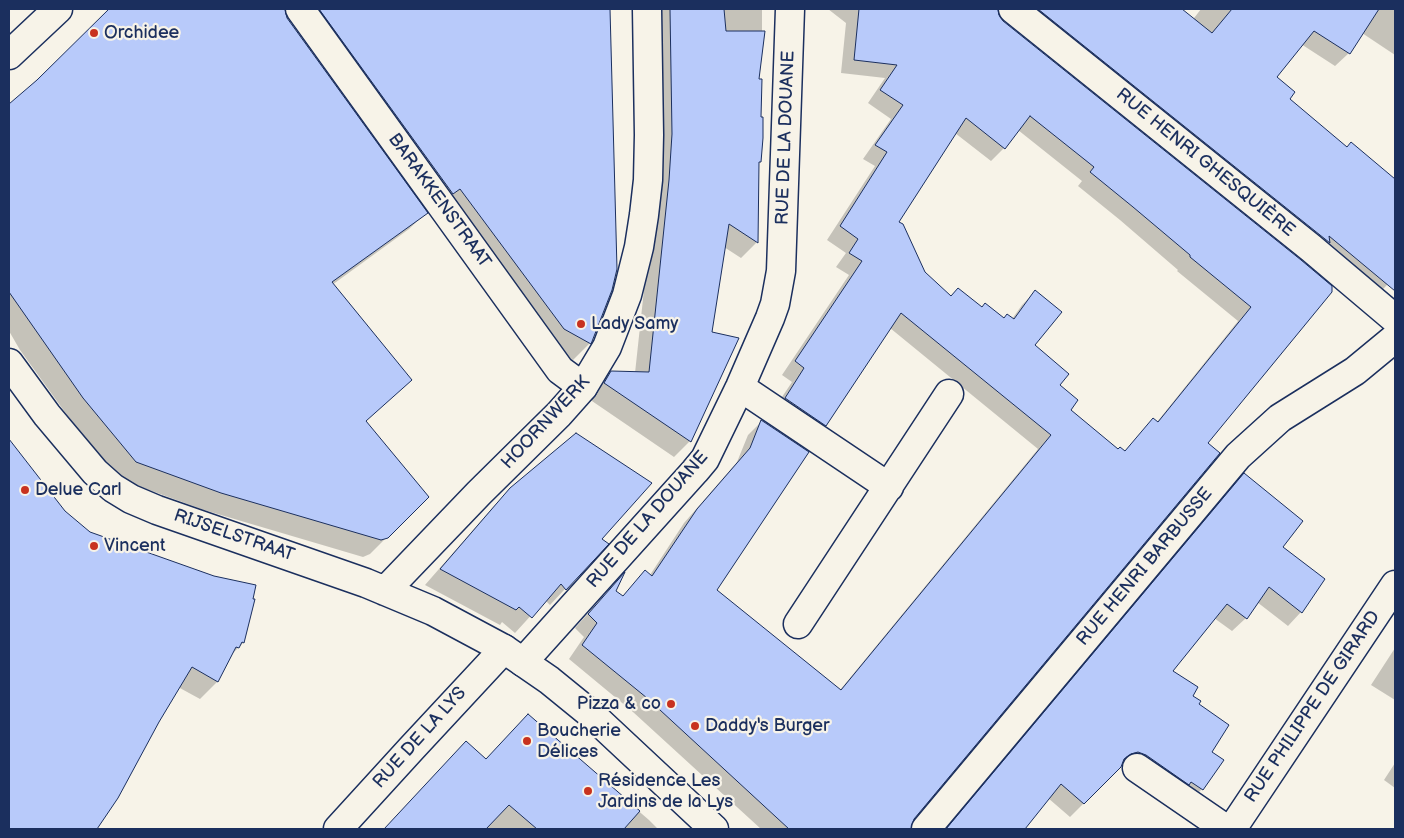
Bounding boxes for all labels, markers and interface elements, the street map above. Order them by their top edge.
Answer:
place label: Orchidee [104,22,179,44]
marker: Orchidee [88,27,100,39]
street label: RUE DE LA DOUANE [772,50,800,226]
street label: RUE HENRI GHESQUIÈRE [1111,84,1299,242]
street label: BARAKKENSTRAAT [383,130,495,272]
place label: Lady Samy [591,313,678,335]
marker: Lady Samy [575,318,587,330]
street label: HOORNWERK [497,372,595,474]
street label: RUE DE LA DOUANE [583,447,713,593]
place label: Delue Carl [35,479,122,501]
marker: Delue Carl [19,484,31,496]
street label: RUE HENRI BARBUSSE [1073,484,1217,650]
street label: RIJSELSTRAAT [171,505,297,567]
place label: Vincent [104,535,165,557]
marker: Vincent [88,540,100,552]
street label: RUE PHILIPPE DE GIRARD [1241,607,1385,807]
street label: RUE DE LA LYS [369,683,471,793]
place label: Pizza & co [577,693,661,715]
marker: Pizza & co [665,698,677,710]
place label: Daddy's Burger [705,715,830,737]
place label: Boucherie Délices [537,720,621,762]
marker: Daddy's Burger [689,720,701,732]
marker: Boucherie Délices [521,735,533,747]
place label: Résidence Les Jardins de la Lys [598,770,733,812]
marker: Résidence Les Jardins de la Lys [582,785,594,797]

